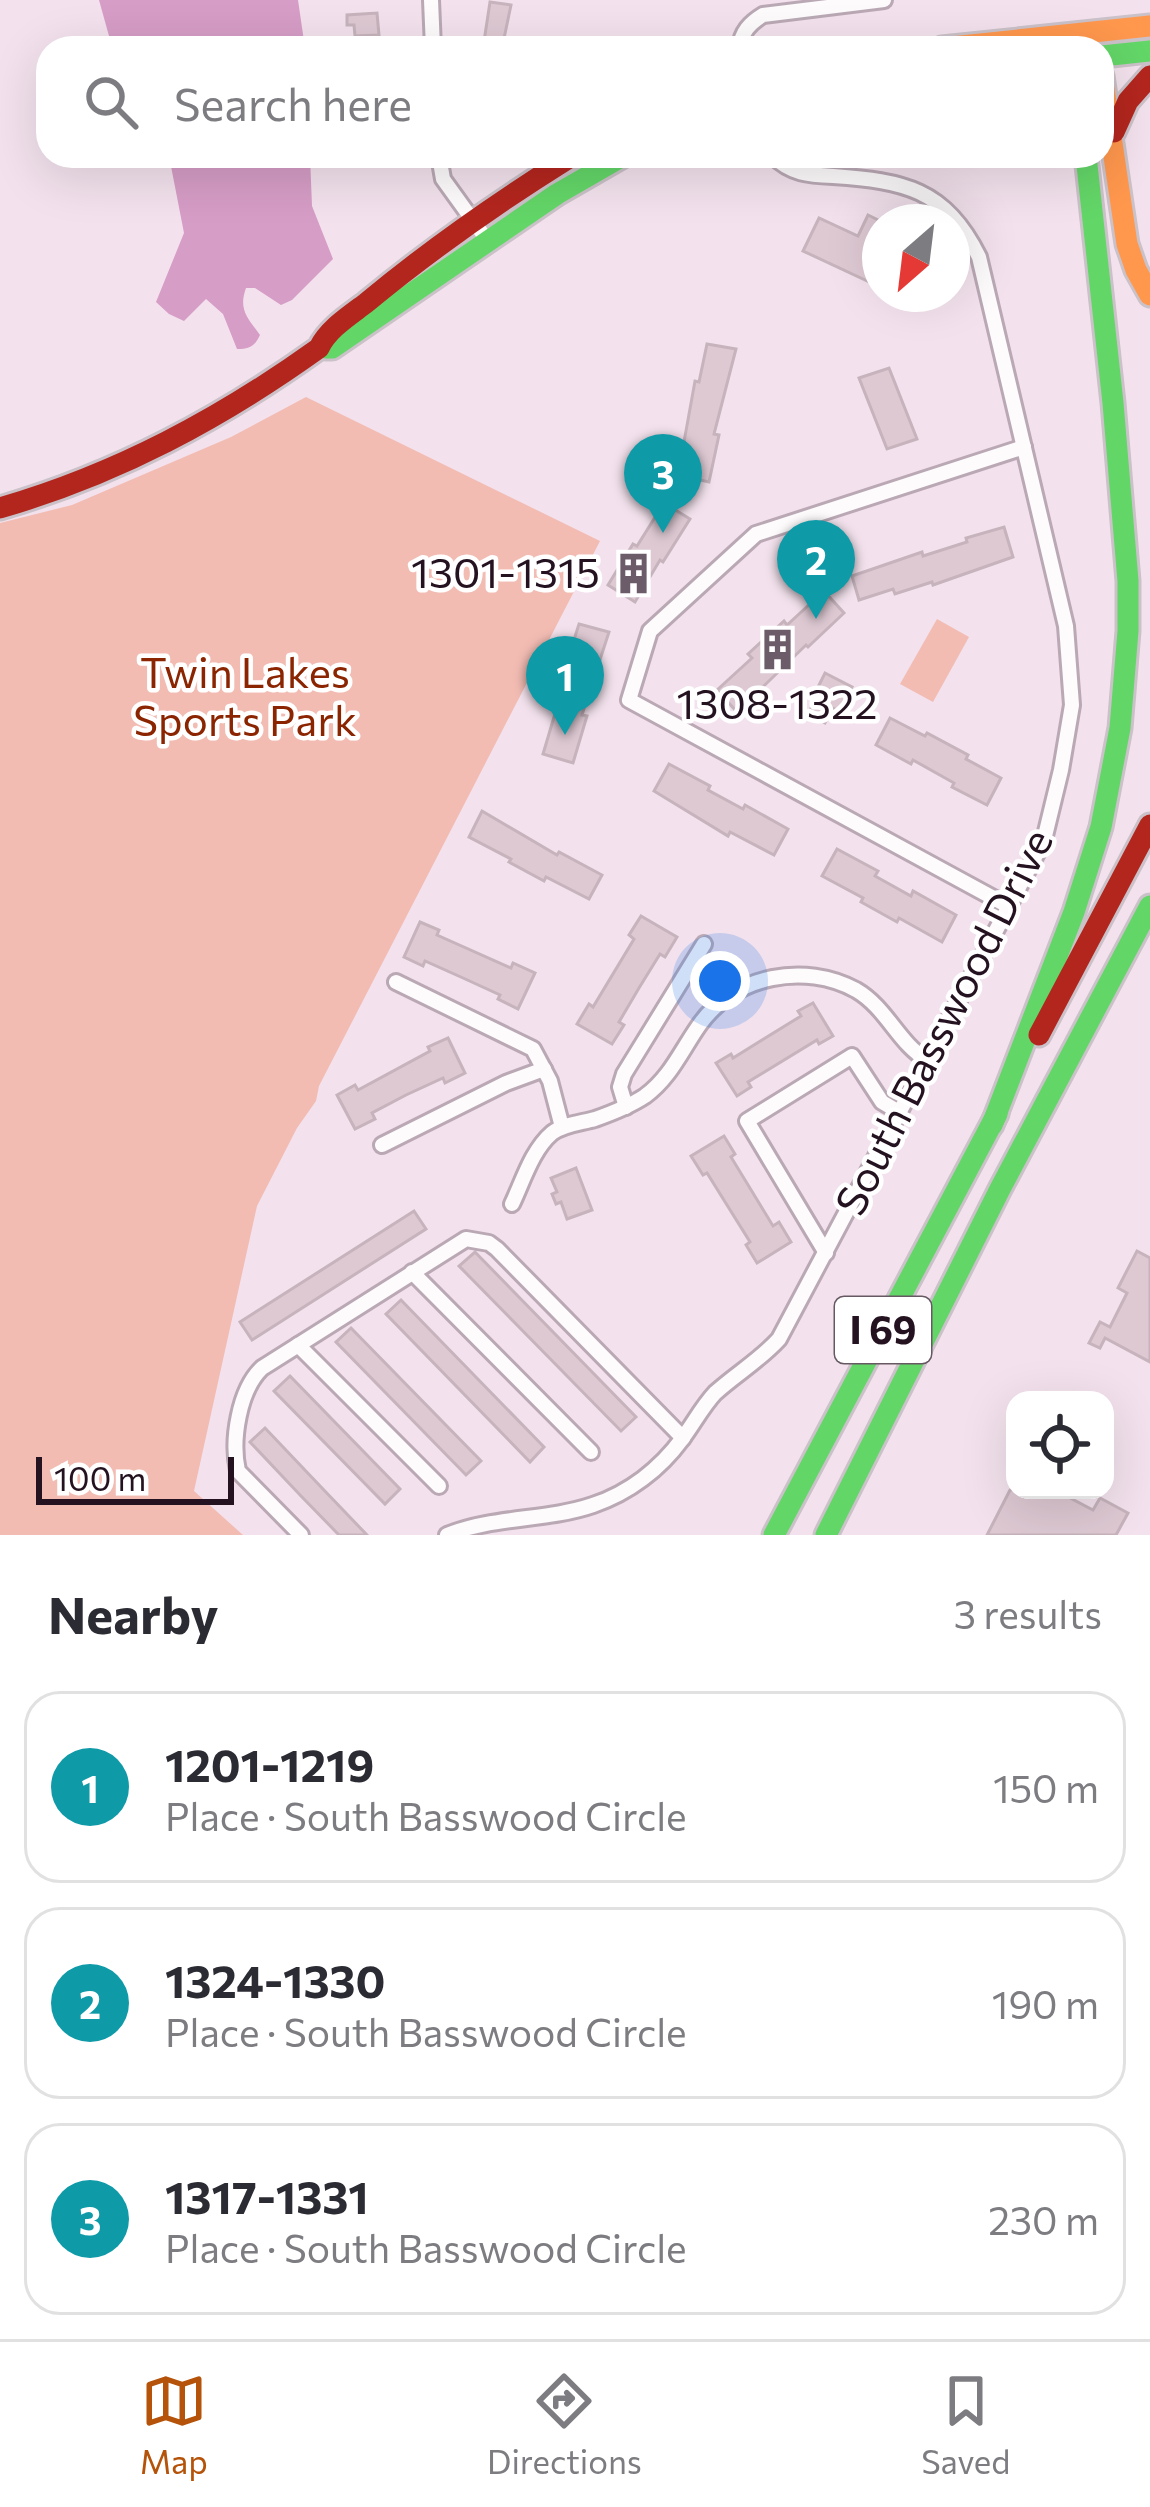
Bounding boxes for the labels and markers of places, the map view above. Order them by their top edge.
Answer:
pin: 3 [624,434,702,533]
pin: 2 [777,520,855,619]
place label: 1301-1315 [411,545,600,597]
building icon: 1301-1315 [611,550,657,596]
building icon: 1308-1322 [754,627,800,673]
pin: 1 [526,636,604,735]
place label: 1308-1322 [677,676,877,728]

